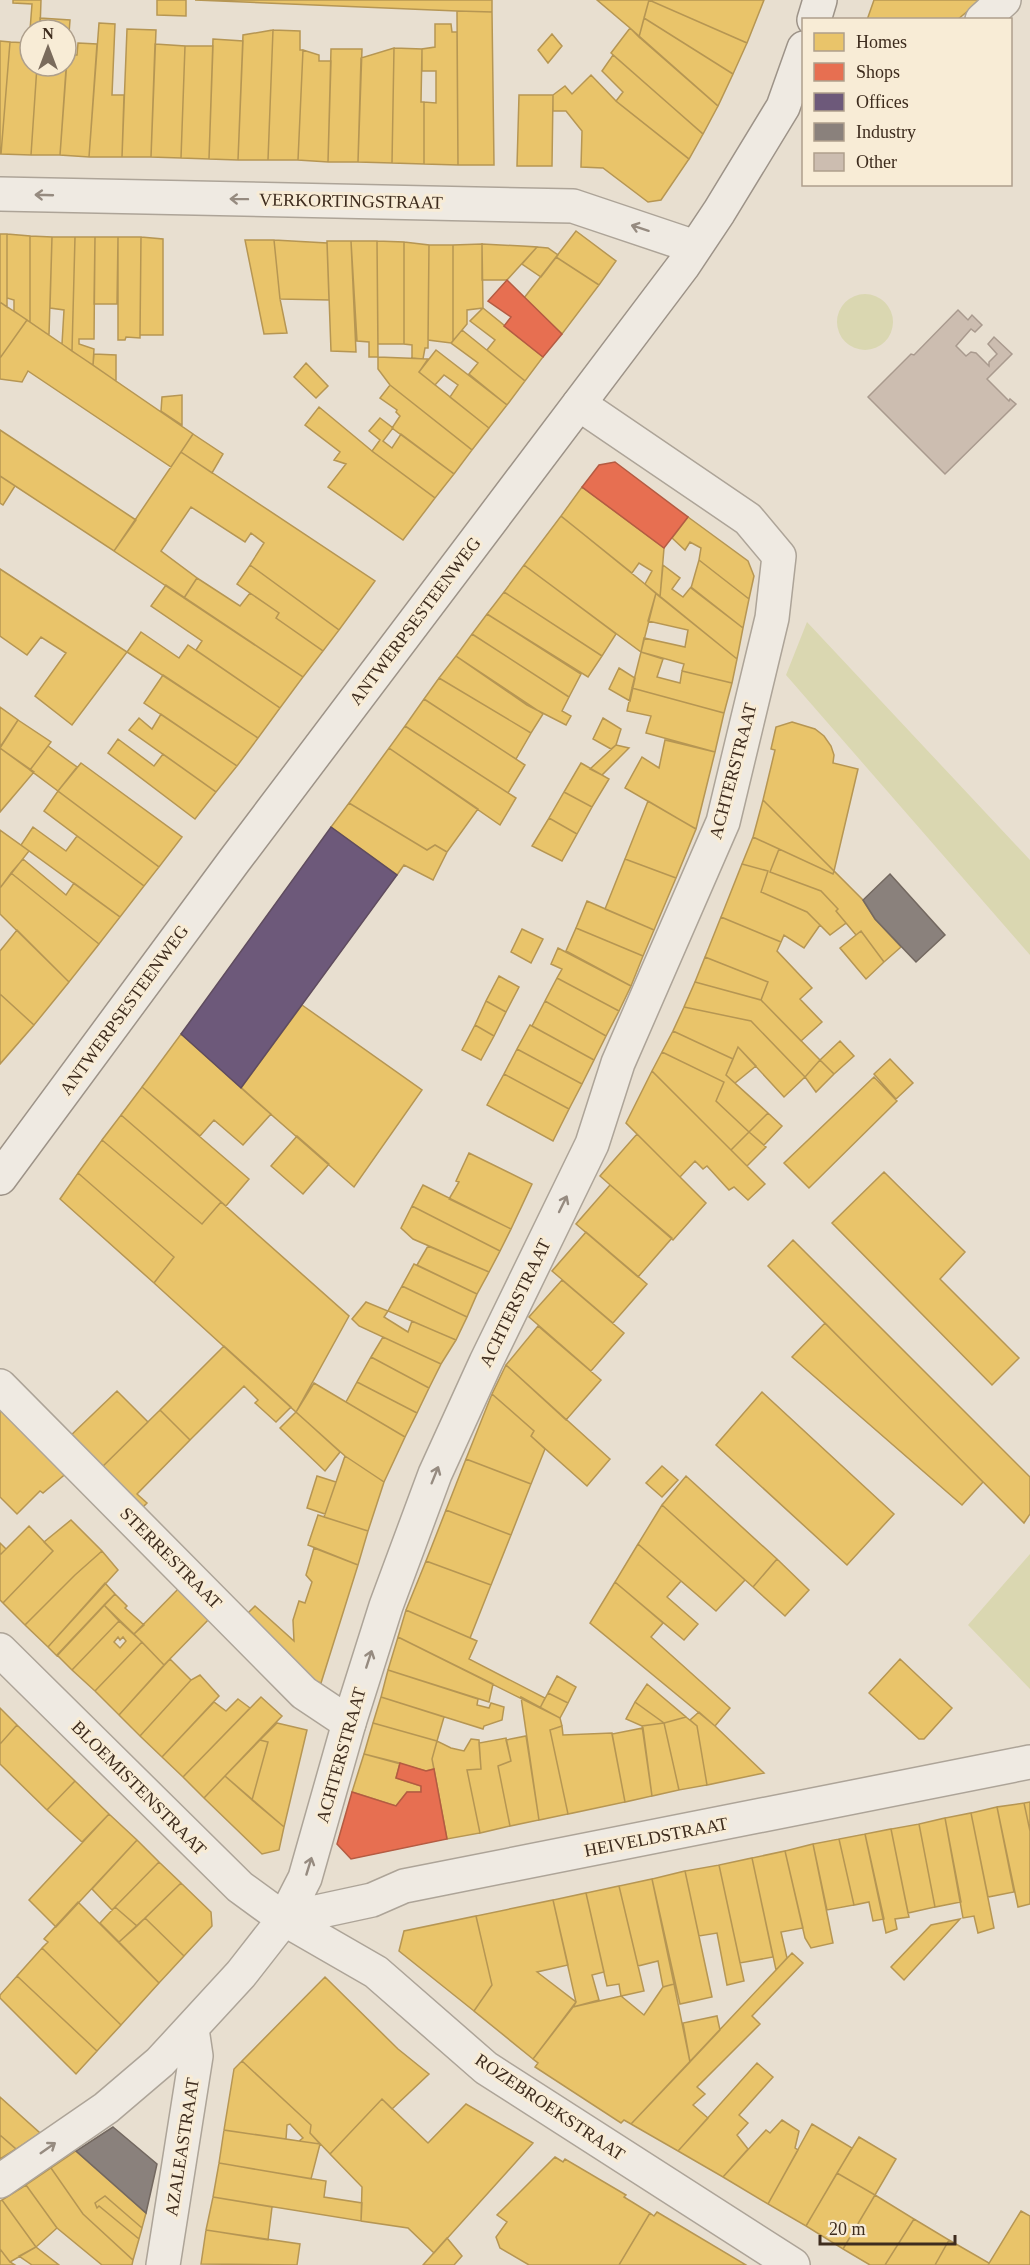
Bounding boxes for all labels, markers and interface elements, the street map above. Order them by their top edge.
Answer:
north arrow [18,18,78,78]
legend [802,18,1012,186]
text: N [42,25,54,42]
text: Homes [856,32,907,52]
text: Shops [856,62,900,82]
text: Offices [856,92,909,112]
text: Industry [856,122,916,142]
text: Other [856,152,897,172]
one-way arrow [34,189,54,201]
street label: VERKORTINGSTRAAT [259,189,443,213]
one-way arrow [229,193,249,205]
one-way arrow [631,221,650,232]
street label: ANTWERPSESTEENWEG [345,533,485,709]
street label: ACHTERSTRAAT [705,701,761,841]
street label: ANTWERPSESTEENWEG [56,921,192,1099]
one-way arrow [558,1195,570,1213]
street label: ACHTERSTRAAT [475,1236,555,1370]
one-way arrow [430,1466,441,1485]
street label: STERRESTRAAT [116,1503,226,1613]
one-way arrow [365,1650,376,1669]
street label: ACHTERSTRAAT [312,1685,370,1825]
street label: BLOEMISTENSTRAAT [68,1717,210,1859]
street label: HEIVELDSTRAAT [582,1813,730,1861]
one-way arrow [304,1857,315,1876]
street label: ROZEBROEKSTRAAT [471,2049,629,2165]
street label: AZALEASTRAAT [161,2076,203,2218]
one-way arrow [39,2142,56,2154]
scale bar [820,2208,955,2246]
text: 20 m [829,2219,866,2239]

